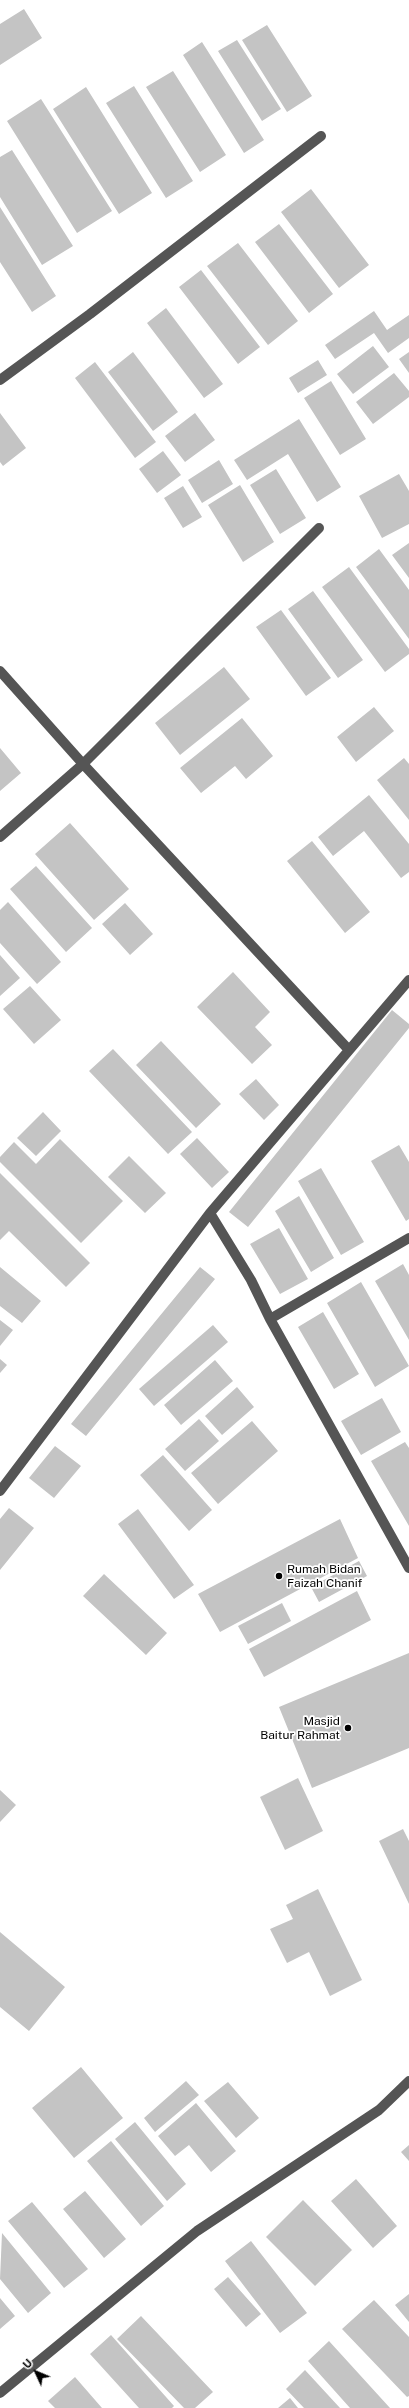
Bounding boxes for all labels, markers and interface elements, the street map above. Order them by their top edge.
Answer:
place label: Rumah Bidan Faizah Chanif [287,1562,362,1590]
marker: Rumah Bidan Faizah Chanif [274,1571,284,1581]
place label: Masjid Baitur Rahmat [260,1714,340,1742]
marker: Masjid Baitur Rahmat [343,1723,353,1733]
north arrow [16,2352,56,2392]
text: U [20,2357,34,2371]

